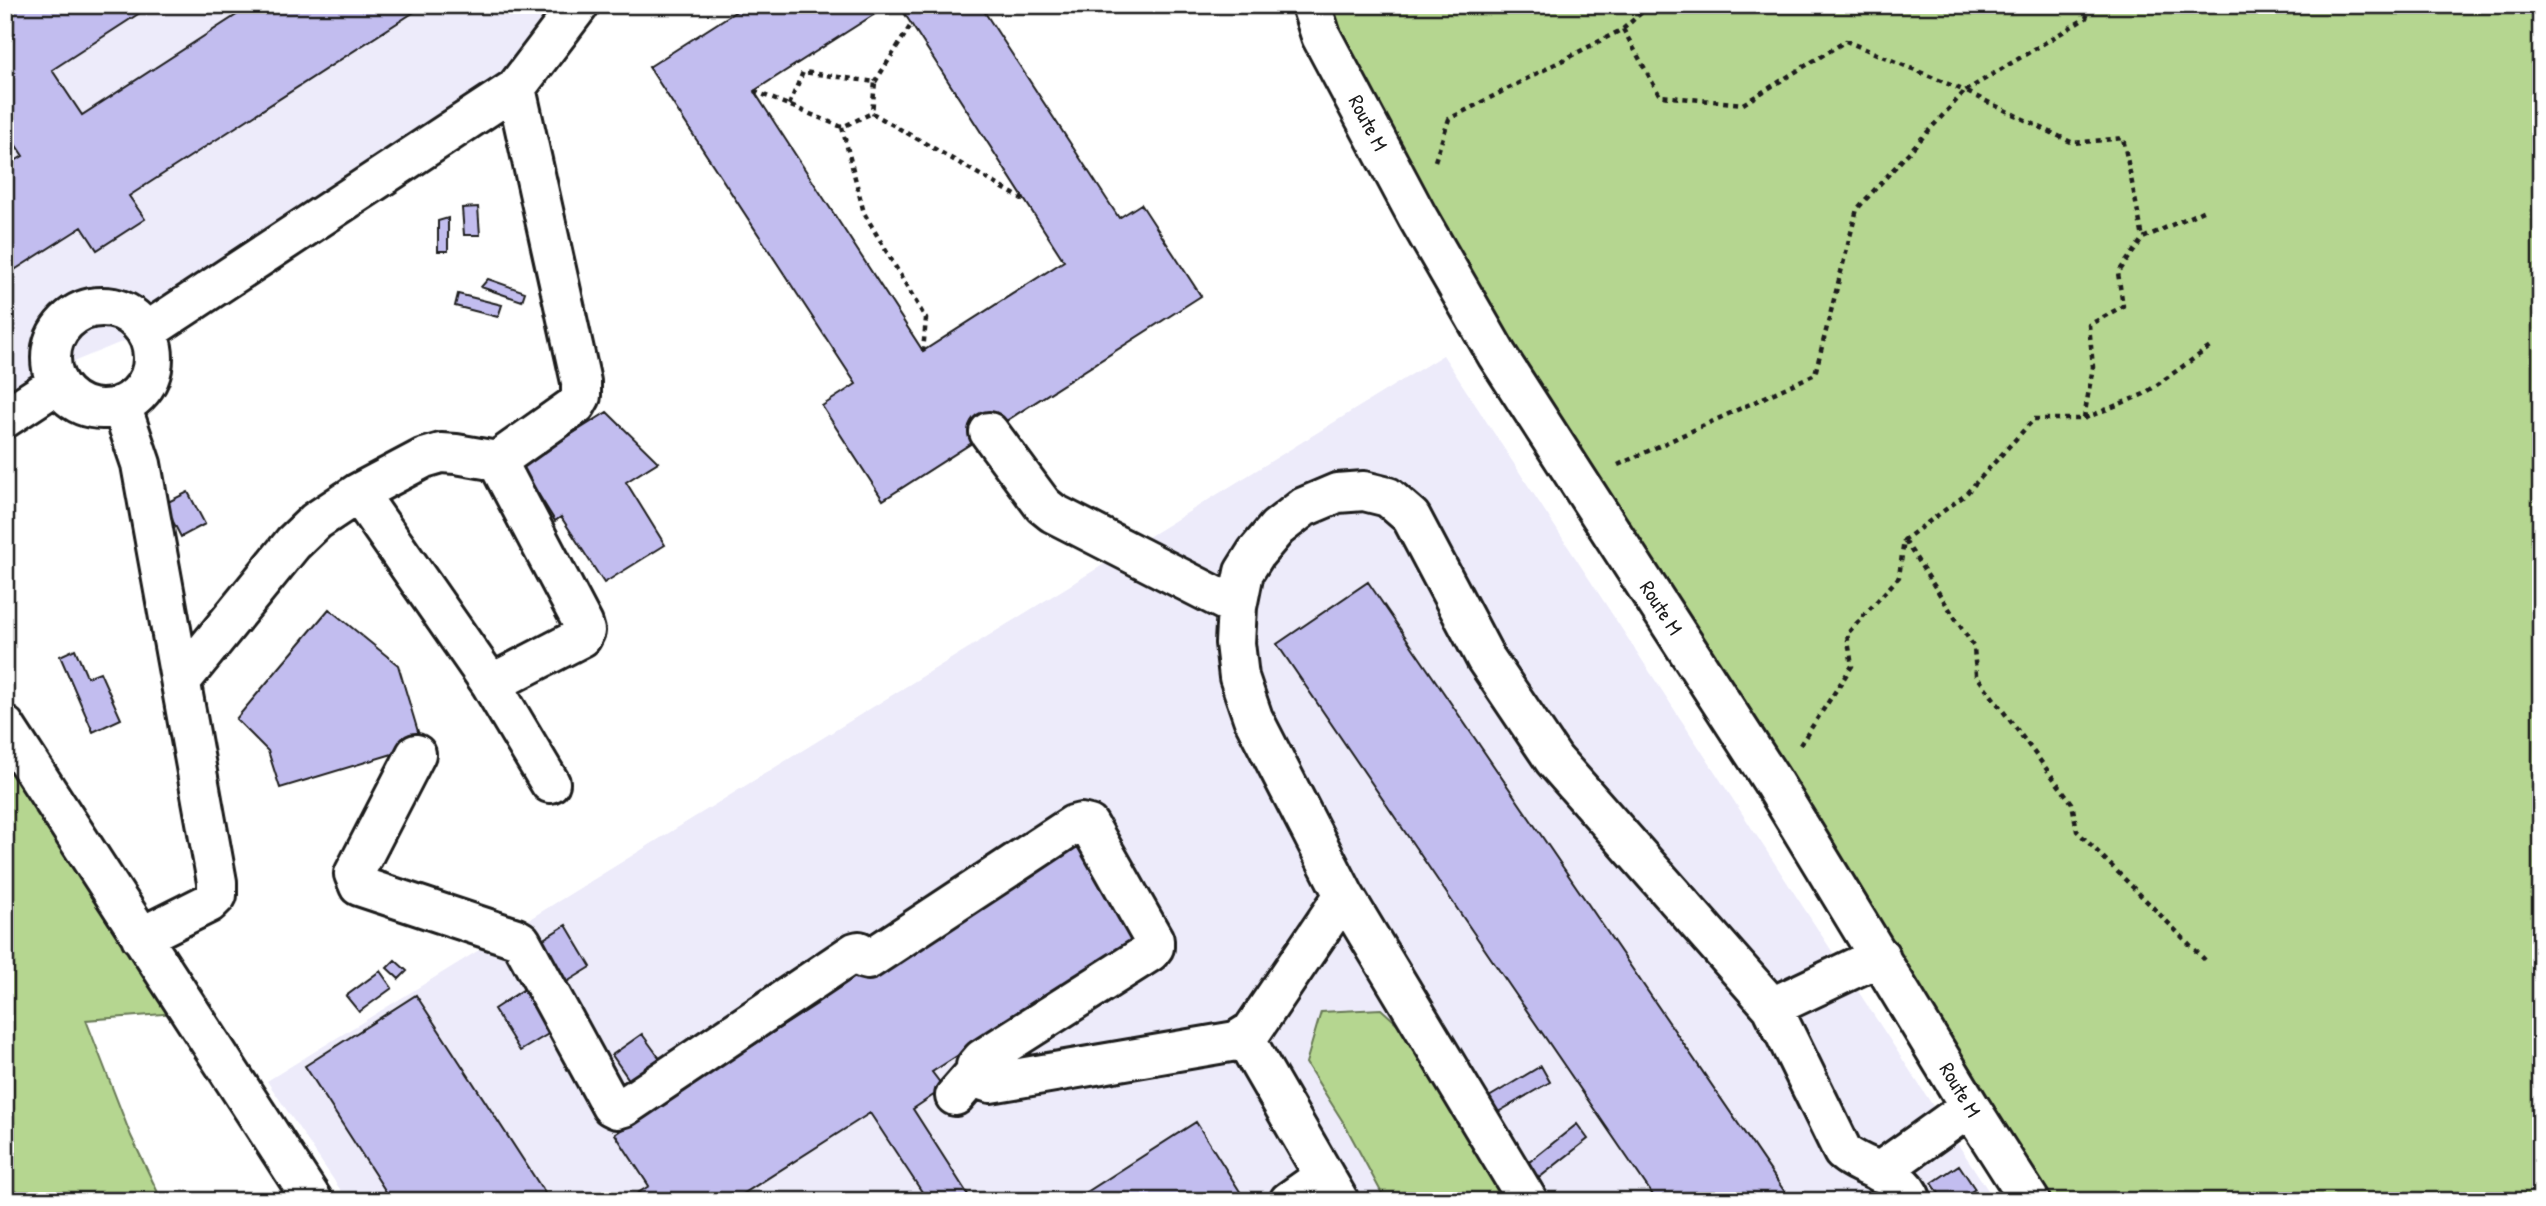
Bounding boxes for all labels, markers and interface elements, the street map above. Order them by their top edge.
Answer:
street label: Route M [1342,90,1395,156]
street label: Route M [1633,575,1690,640]
street label: Route M [1933,1057,1988,1123]

